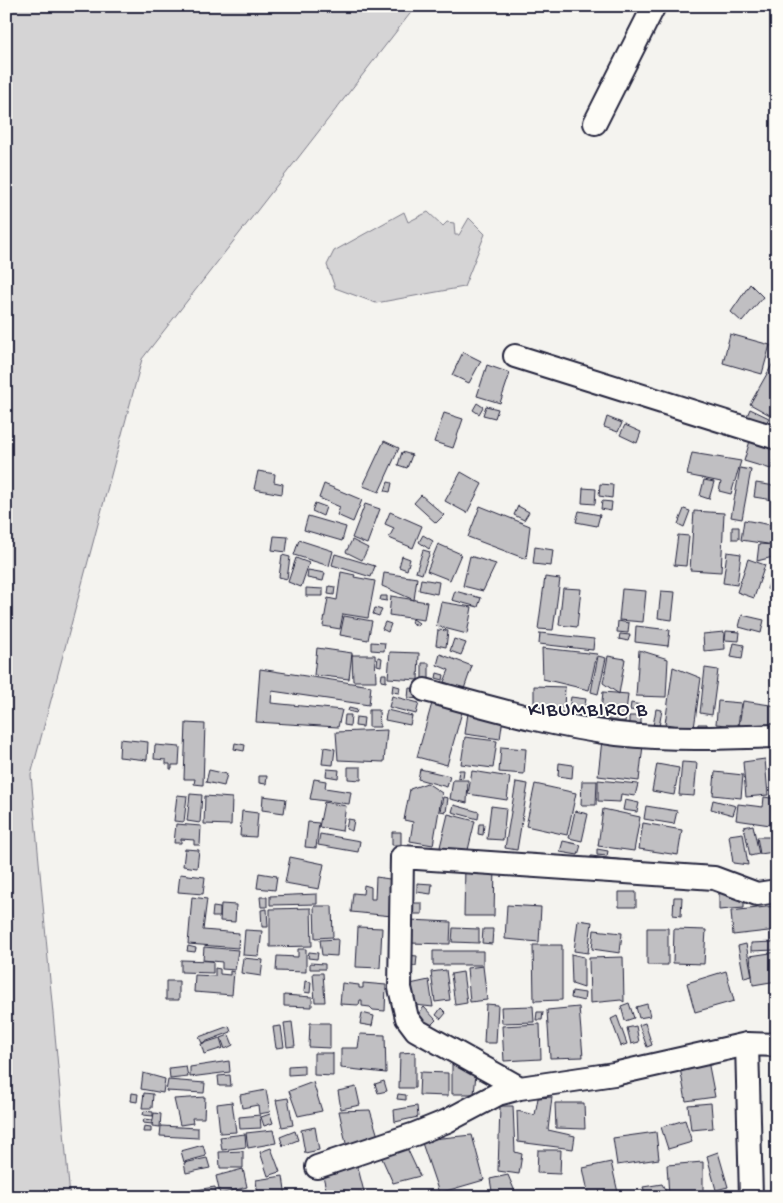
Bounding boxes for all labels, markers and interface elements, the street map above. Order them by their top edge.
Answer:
district label: KIBUMBIRO B [528,699,648,724]

